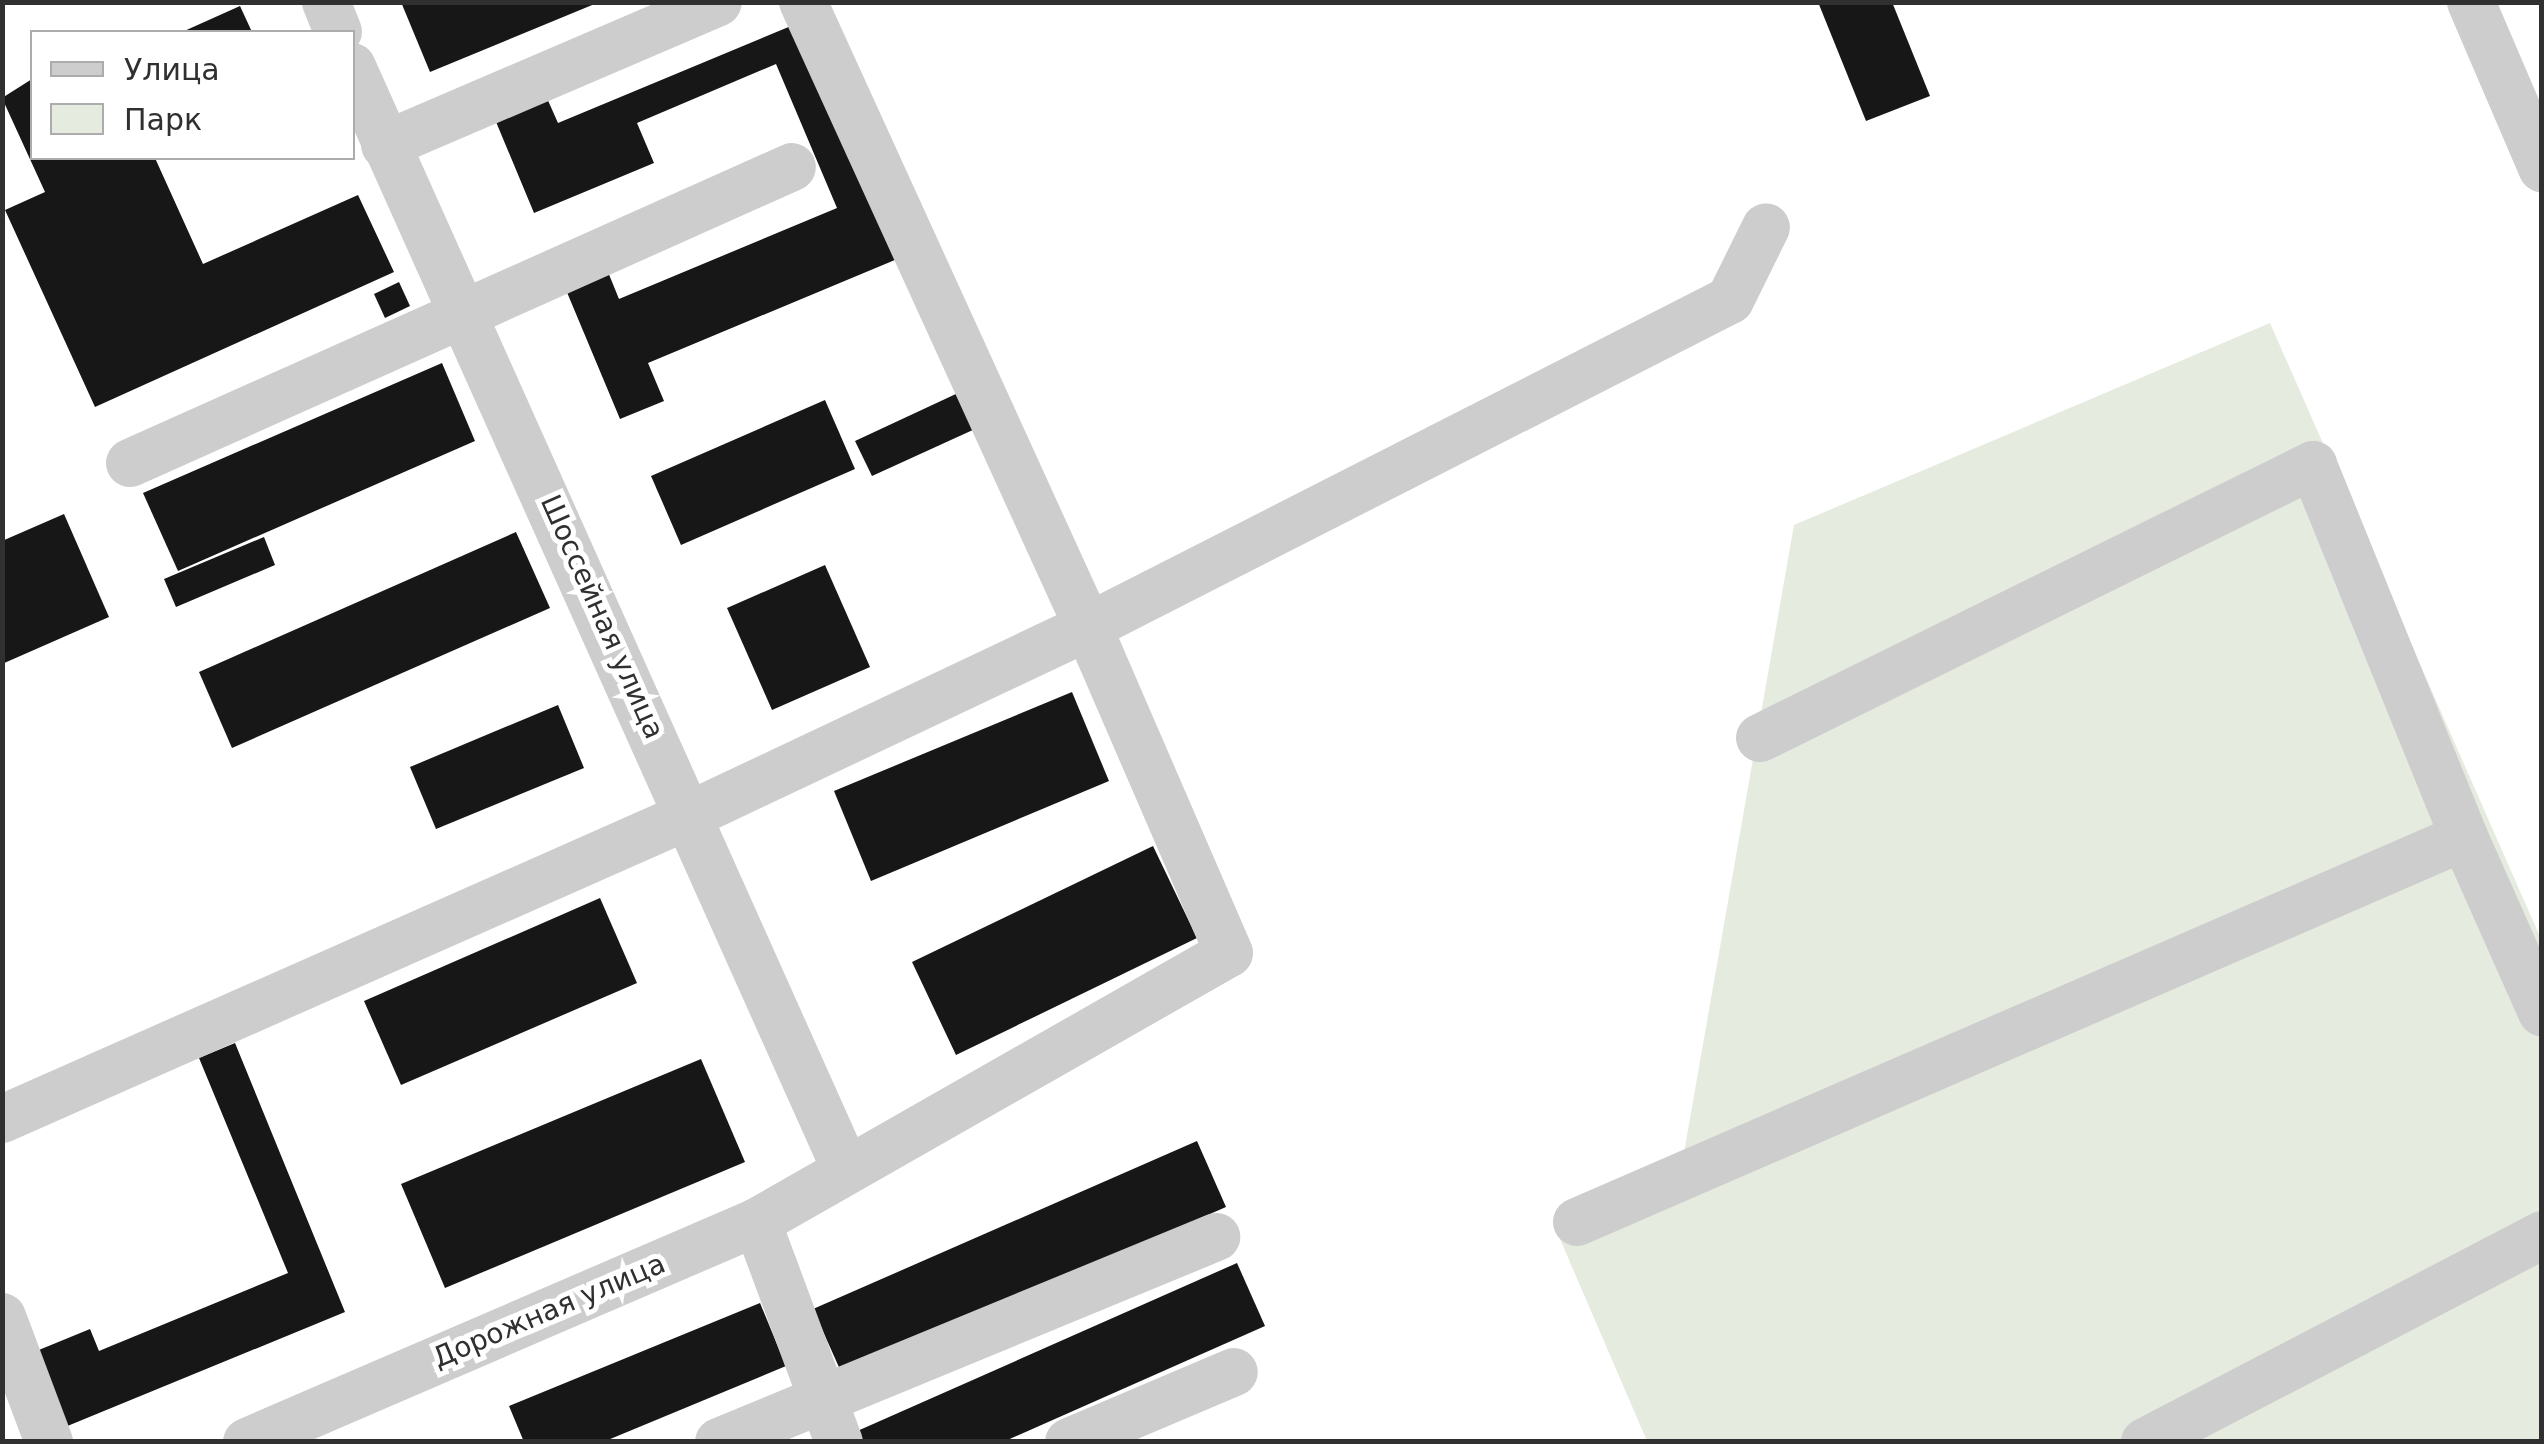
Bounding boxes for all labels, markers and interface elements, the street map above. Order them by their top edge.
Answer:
legend [30,30,355,160]
text: Улица [124,52,220,87]
text: Парк [124,102,202,137]
street label: Шоссейная улица [533,490,671,744]
street label: Дорожная улица [428,1247,670,1375]

